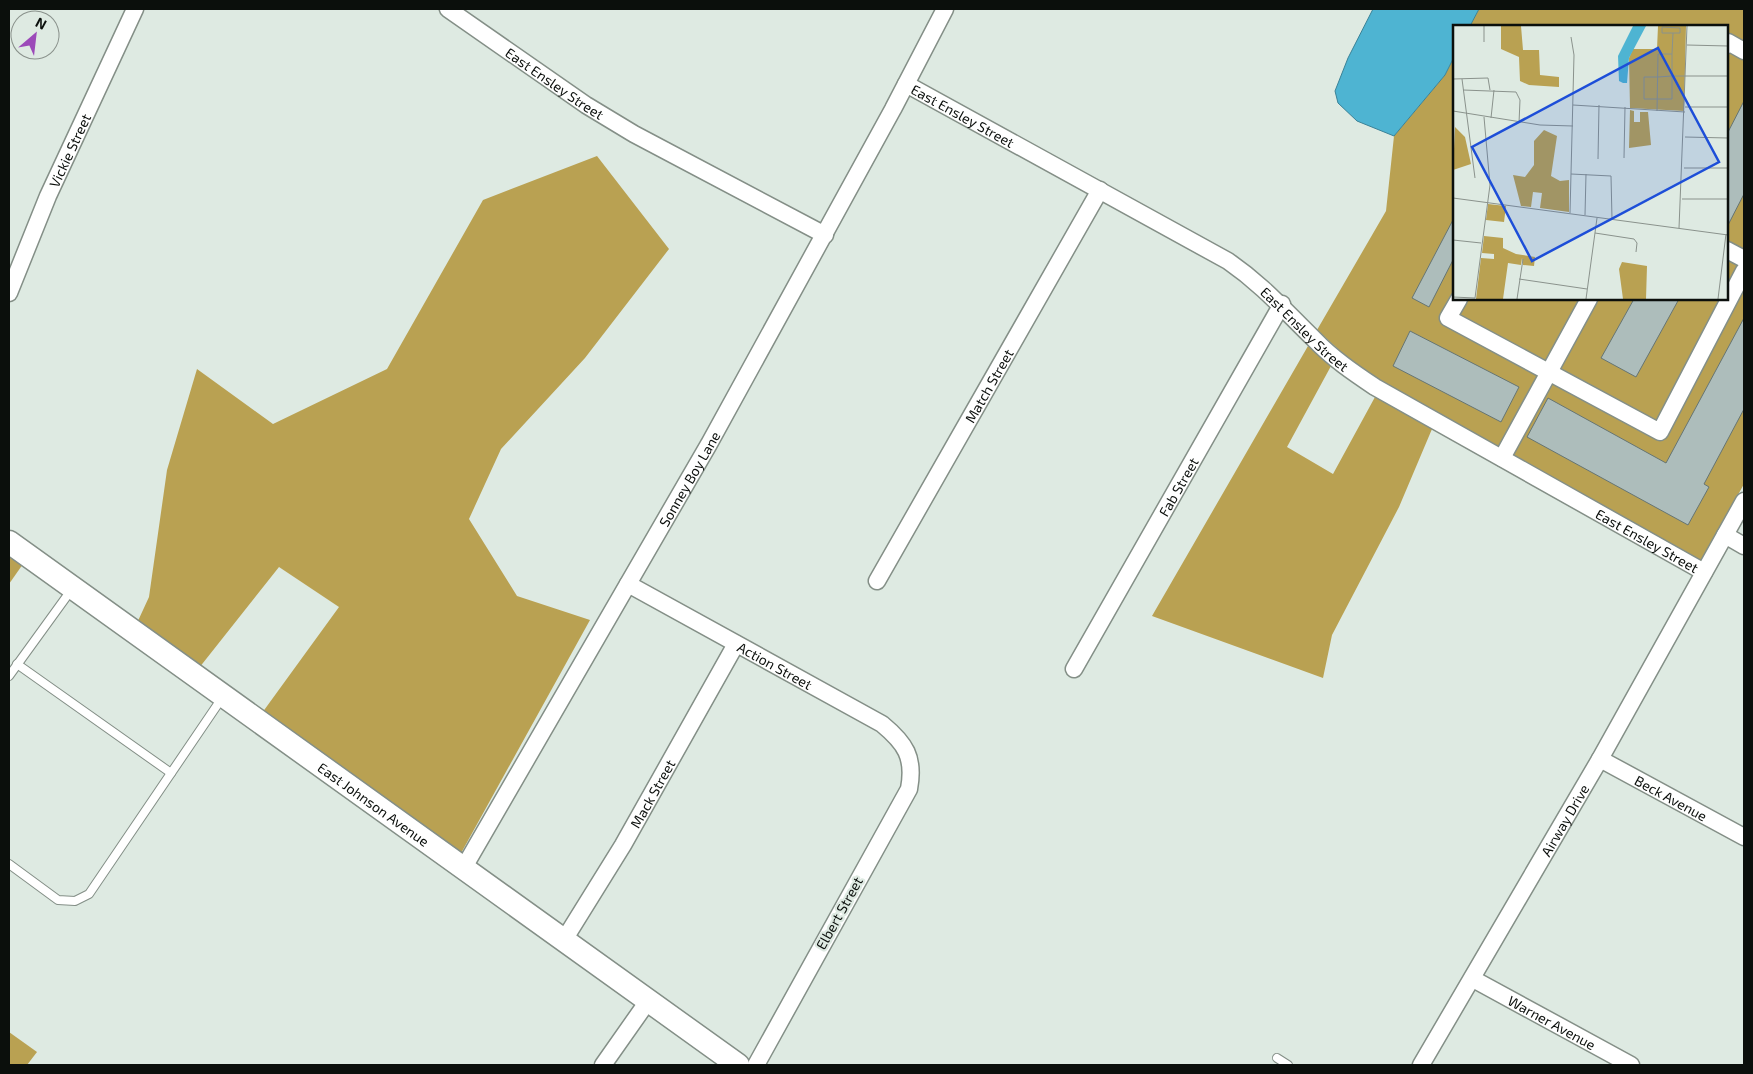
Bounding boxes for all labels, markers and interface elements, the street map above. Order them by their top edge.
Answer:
north arrow [10,10,60,60]
text: N [33,13,50,33]
inset map [1453,25,1728,300]
street label: East Ensley Street [503,43,607,122]
street label: East Ensley Street [908,80,1017,150]
street label: Vickie Street [45,111,94,190]
street label: East Ensley Street [1258,283,1352,374]
street label: Match Street [961,346,1016,426]
street label: Sonney Boy Lane [655,428,723,529]
street label: Fab Street [1154,454,1201,519]
street label: East Ensley Street [1593,505,1702,576]
street label: Action Street [735,638,815,692]
street label: Mack Street [626,756,678,831]
street label: East Johnson Avenue [315,758,433,849]
street label: Beck Avenue [1632,771,1710,824]
street label: Airway Drive [1537,781,1592,859]
street label: Elbert Street [812,874,866,952]
street label: Warner Avenue [1505,991,1599,1053]

